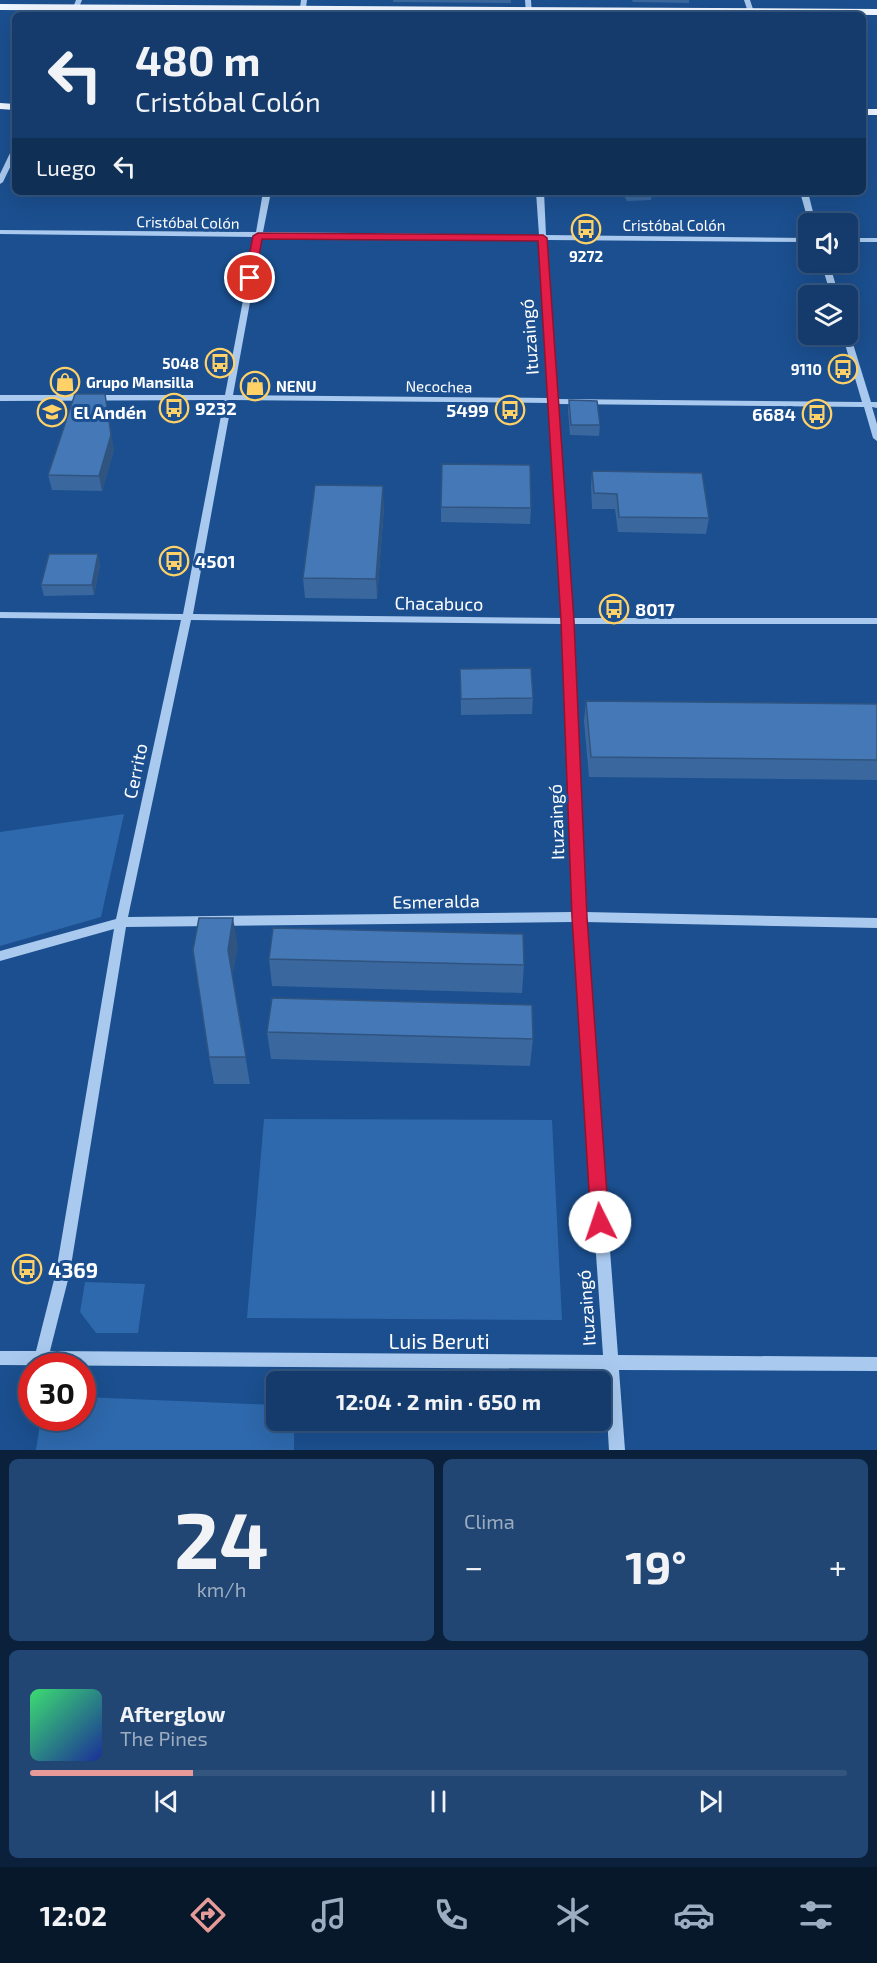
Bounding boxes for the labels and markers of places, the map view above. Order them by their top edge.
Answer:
bus stop icon: 9272 [570,213,602,245]
place label: 9272 [569,247,603,265]
pin [224,252,275,303]
bus stop icon: 5048 [204,347,236,379]
bus stop icon: 9110 [827,353,859,385]
place label: 5048 [162,354,199,372]
place label: 9110 [791,360,822,378]
shop icon: Grupo Mansilla [49,366,81,398]
shop icon: NENU [239,370,271,402]
place label: Grupo Mansilla [86,373,194,391]
place label: NENU [276,377,317,395]
bus stop icon: 9232 [158,392,190,424]
bus stop icon: 5499 [494,394,526,426]
school or university icon: El Andén [36,396,68,428]
place label: 9232 [195,397,237,419]
bus stop icon: 6684 [801,398,833,430]
place label: 5499 [446,399,489,421]
place label: El Andén [73,401,147,423]
place label: 6684 [752,403,796,425]
bus stop icon: 4501 [158,545,190,577]
place label: 4501 [195,550,236,572]
bus stop icon: 8017 [598,593,630,625]
place label: 8017 [635,598,675,620]
bus stop icon: 4369 [11,1253,43,1285]
place label: 4369 [48,1257,98,1282]

